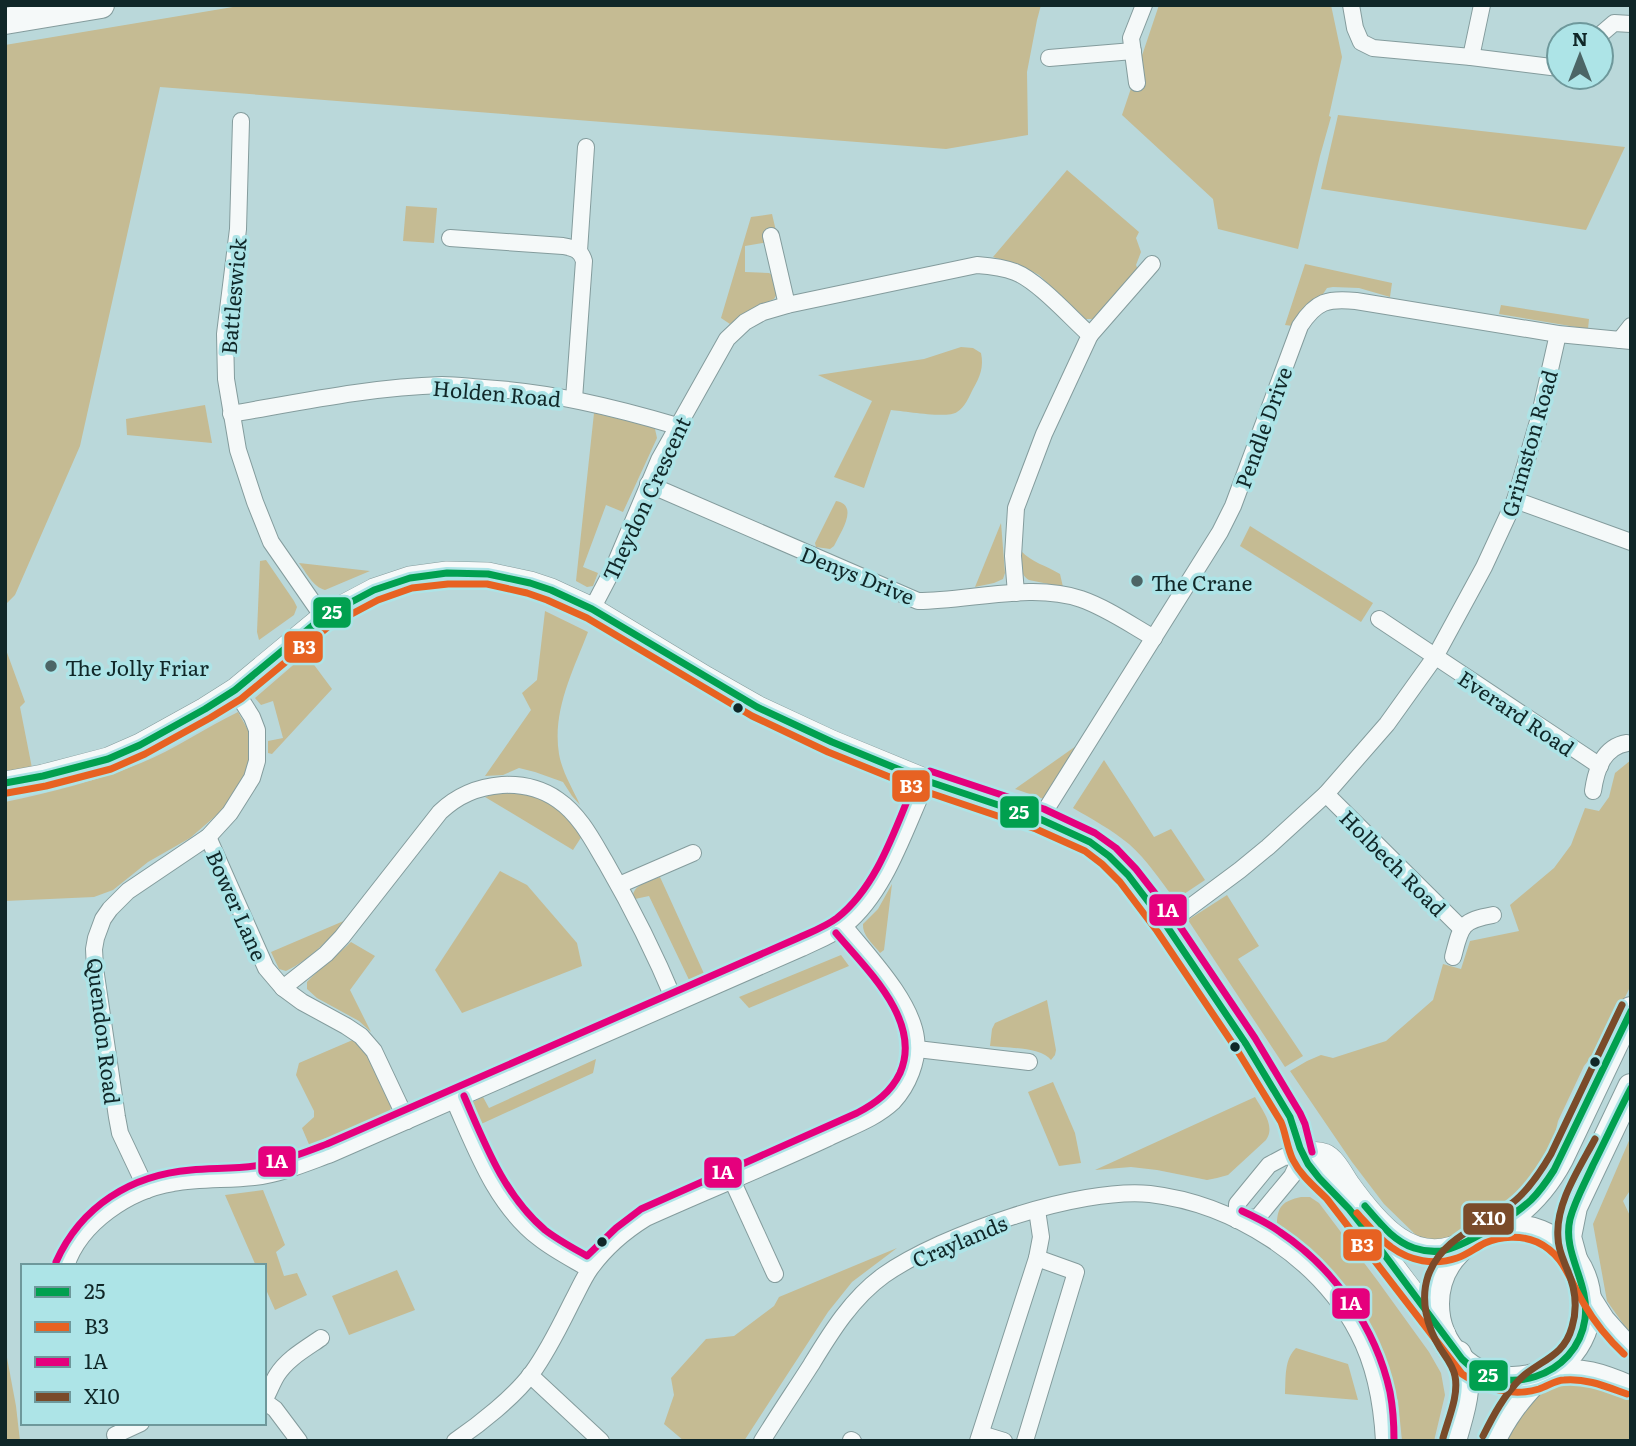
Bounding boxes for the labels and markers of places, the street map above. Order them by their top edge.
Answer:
place label: The Crane [1151,566,1252,597]
marker: The Crane [1129,573,1145,589]
place label: The Jolly Friar [65,651,209,682]
marker: The Jolly Friar [43,658,59,674]
unlabelled marker [731,701,745,715]
unlabelled marker [1228,1040,1242,1054]
unlabelled marker [1588,1055,1602,1069]
unlabelled marker [595,1235,609,1249]

